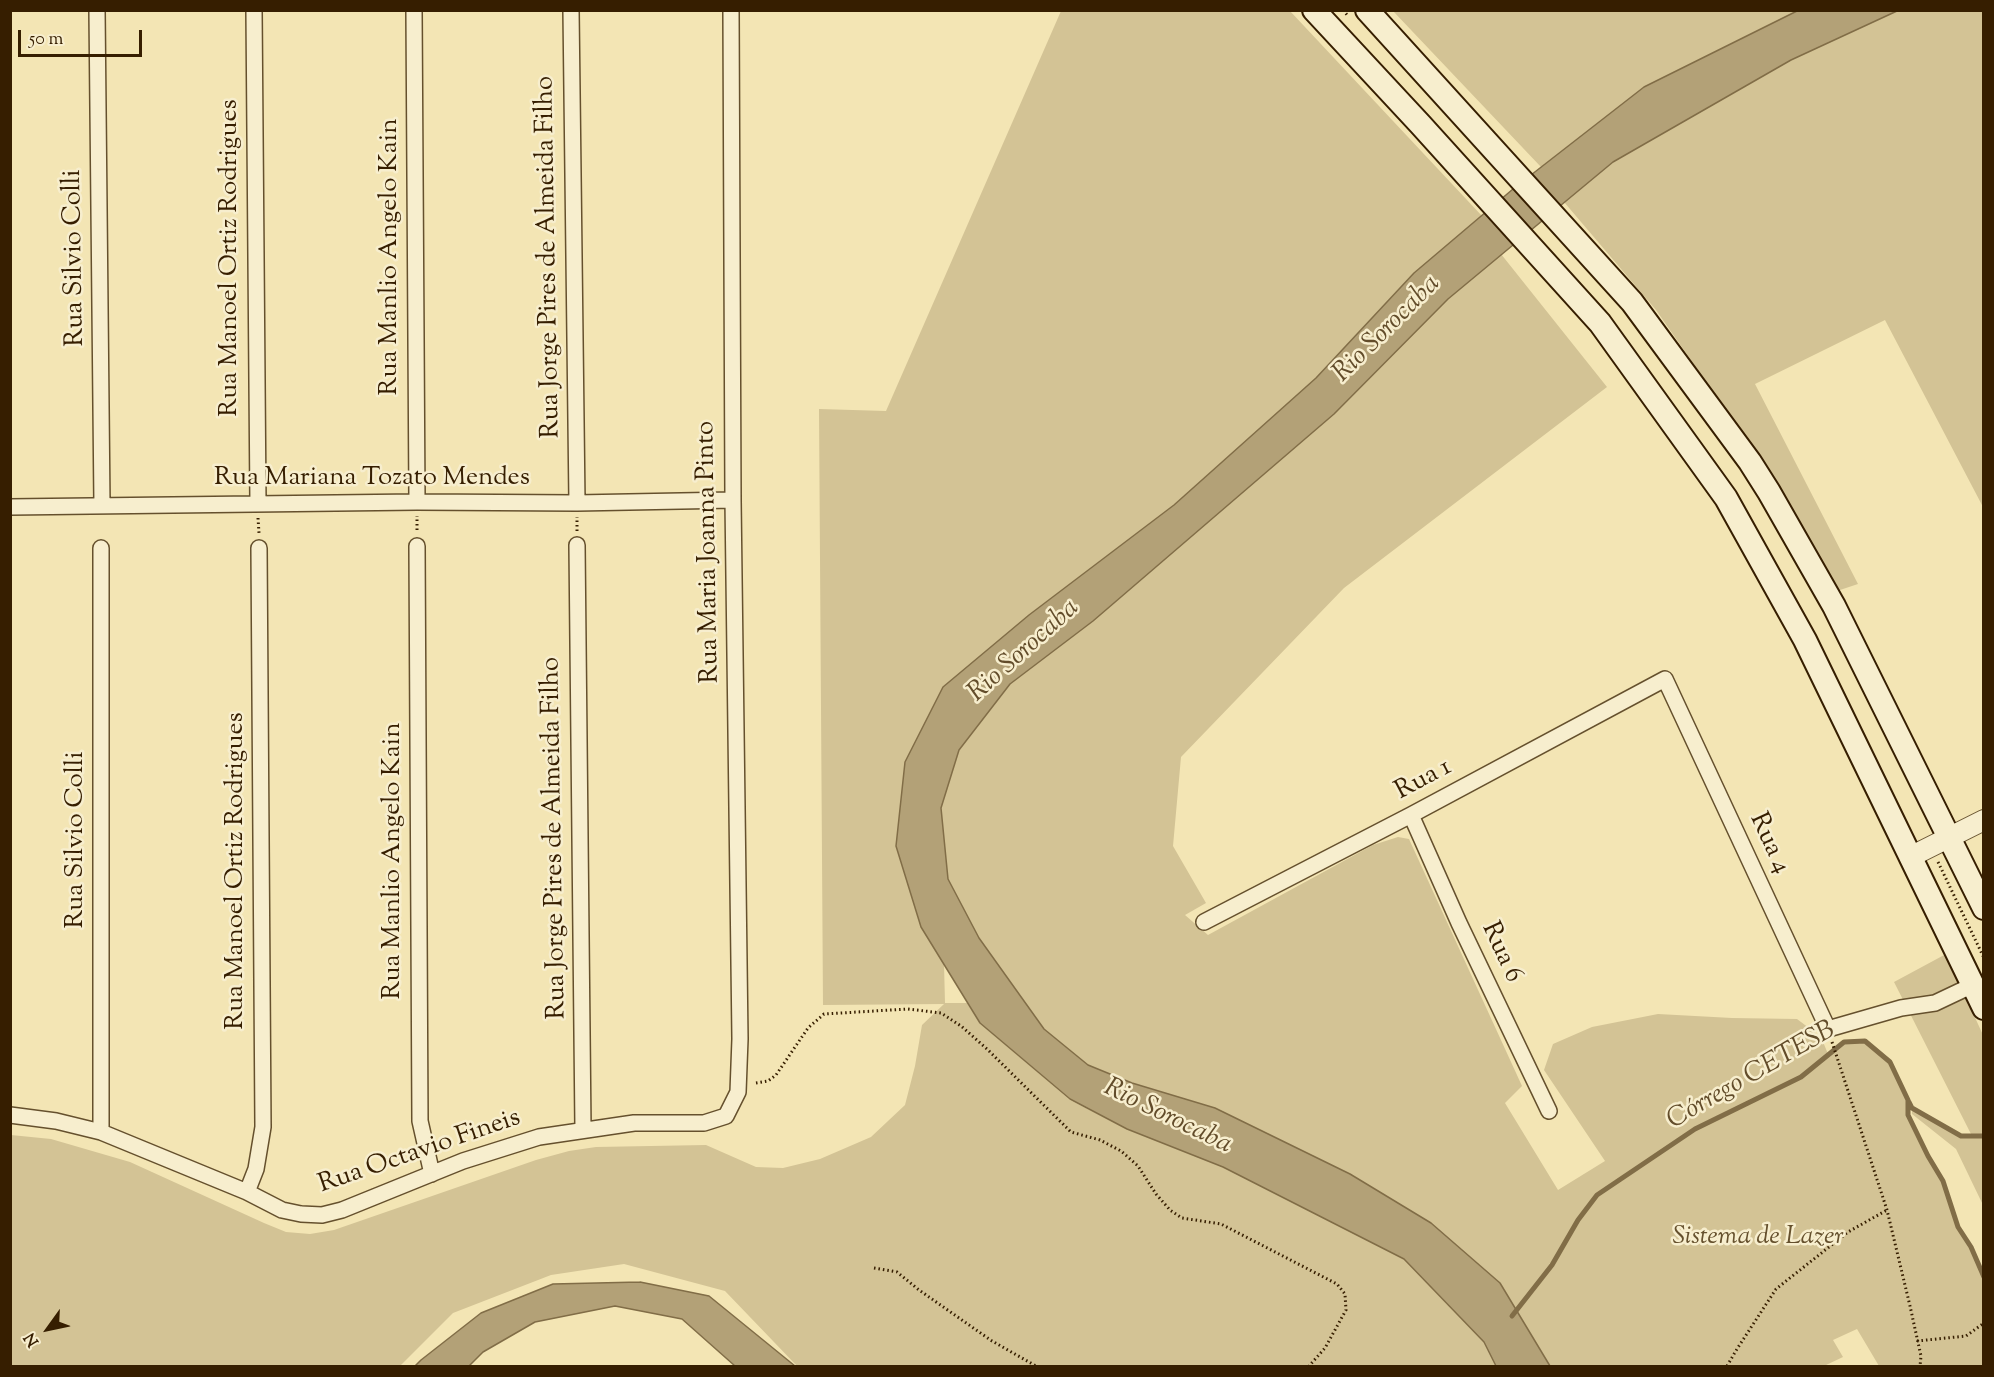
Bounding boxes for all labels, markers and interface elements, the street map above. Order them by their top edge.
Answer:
scale bar [21,18,146,56]
text: 50 m [29,27,63,53]
street label: Rua Jorge Pires de Almeida Filho [531,76,569,438]
street label: Rua Manoel Ortiz Rodrigues [216,99,248,417]
street label: Rua Manlio Angelo Kain [376,118,408,396]
street label: Rua Silvio Colli [59,169,93,347]
water label: Rio Sorocaba [1328,270,1448,390]
street label: Rua Maria Joanna Pinto [692,420,728,684]
street label: Rua Mariana Tozato Mendes [214,464,530,496]
water label: Rio Sorocaba [963,594,1087,710]
street label: Rua Jorge Pires de Almeida Filho [537,657,575,1019]
street label: Rua Manoel Ortiz Rodrigues [222,712,254,1030]
street label: Rua Manlio Angelo Kain [379,722,411,1000]
street label: Rua Silvio Colli [62,751,94,929]
street label: Rua 1 [1391,753,1457,809]
street label: Rua 4 [1740,809,1796,879]
street label: Rua 6 [1472,918,1528,988]
water label: Córrego CETESB [1662,1016,1842,1138]
water label: Rio Sorocaba [1098,1073,1236,1163]
street label: Rua Octavio Fineis [315,1104,525,1202]
park label: Sistema de Lazer [1672,1223,1844,1255]
north arrow [18,1299,78,1359]
text: N [19,1327,46,1351]

